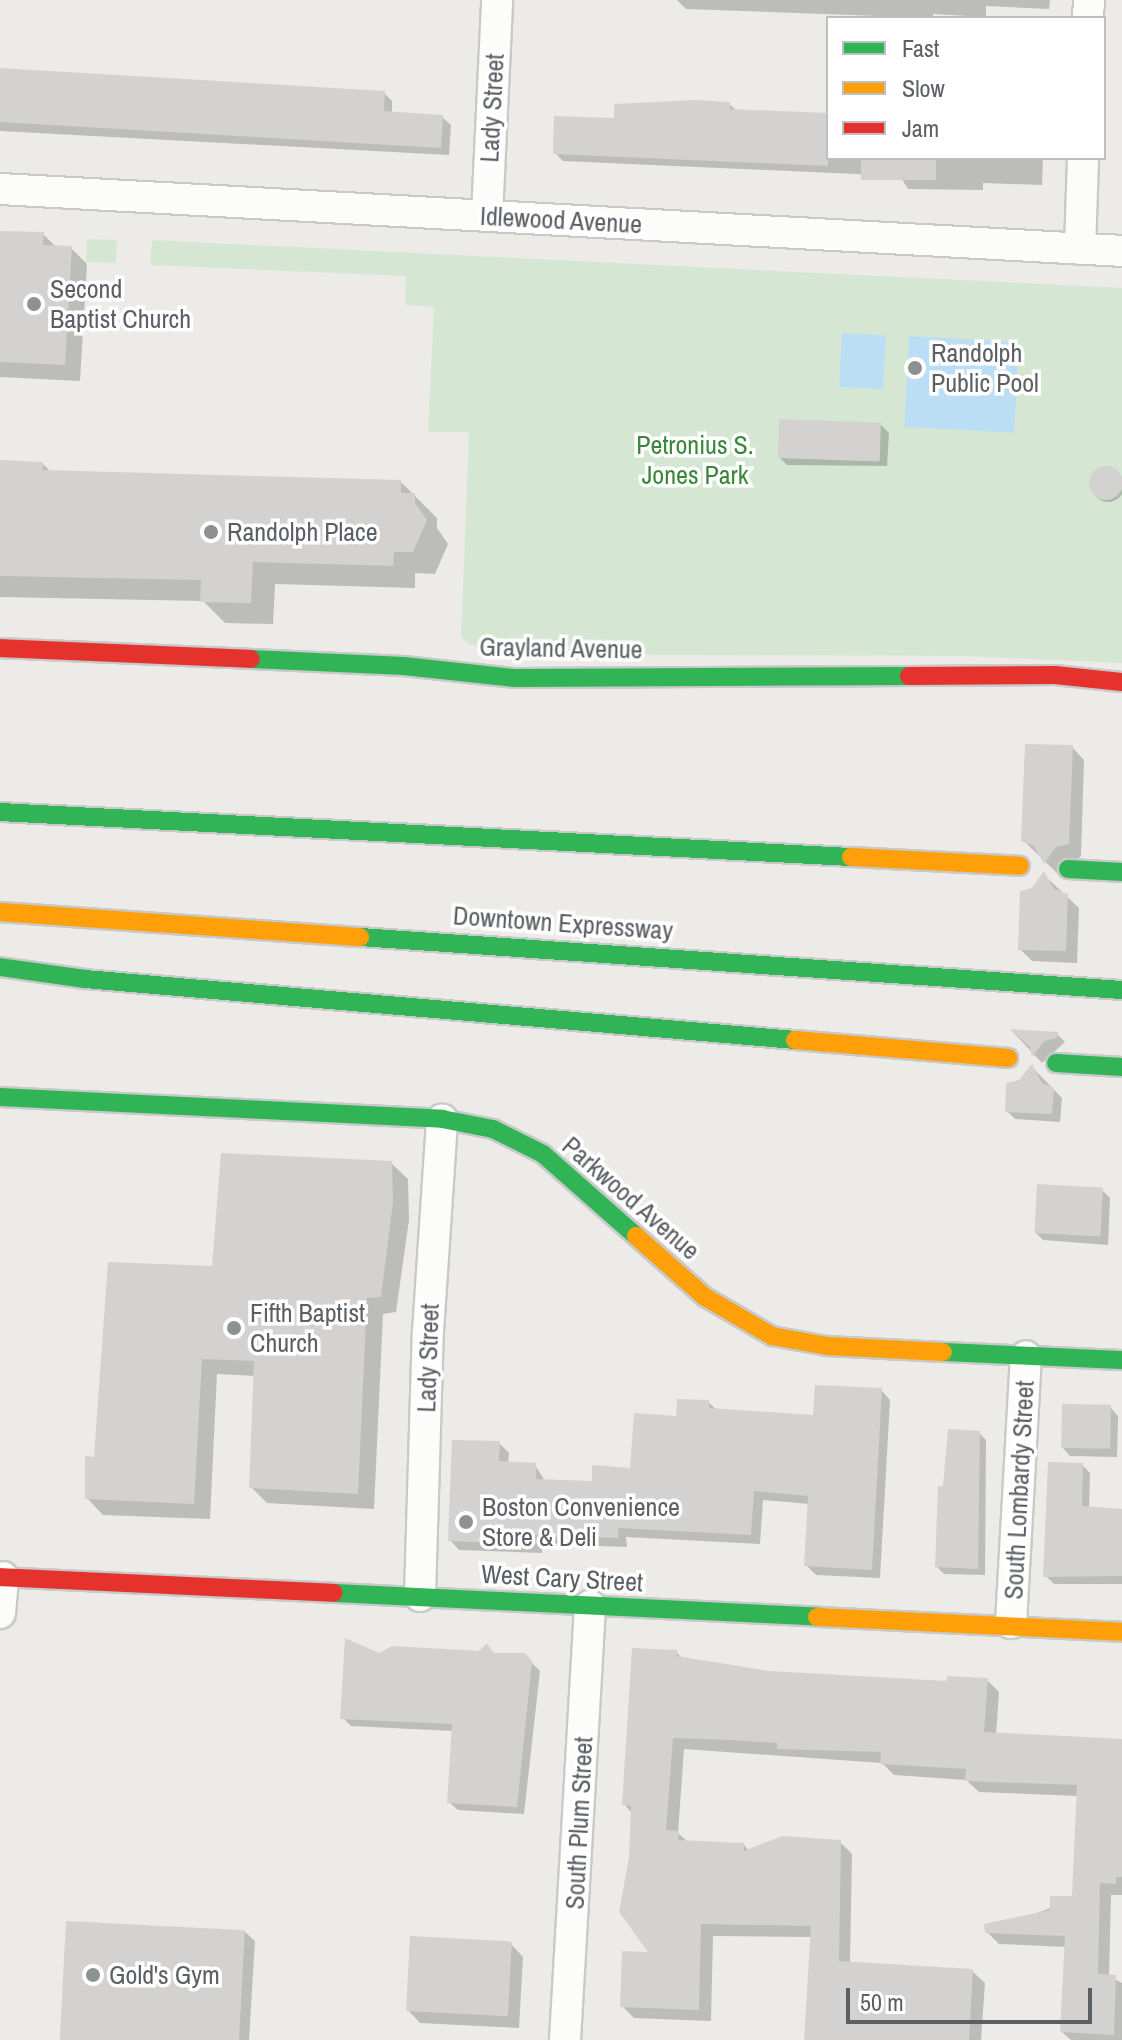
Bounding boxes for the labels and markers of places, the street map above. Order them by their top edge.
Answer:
place label: Second Baptist Church [50,273,191,334]
marker: Second Baptist Church [25,295,43,313]
place label: Randolph Public Pool [931,337,1039,398]
marker: Randolph Public Pool [906,359,924,377]
place label: Randolph Place [227,516,378,548]
marker: Randolph Place [202,523,220,541]
place label: Fifth Baptist Church [250,1297,365,1358]
marker: Fifth Baptist Church [225,1319,243,1337]
place label: Boston Convenience Store & Deli [482,1491,680,1552]
marker: Boston Convenience Store & Deli [457,1513,475,1531]
place label: Gold's Gym [109,1959,220,1991]
marker: Gold's Gym [84,1966,102,1984]

